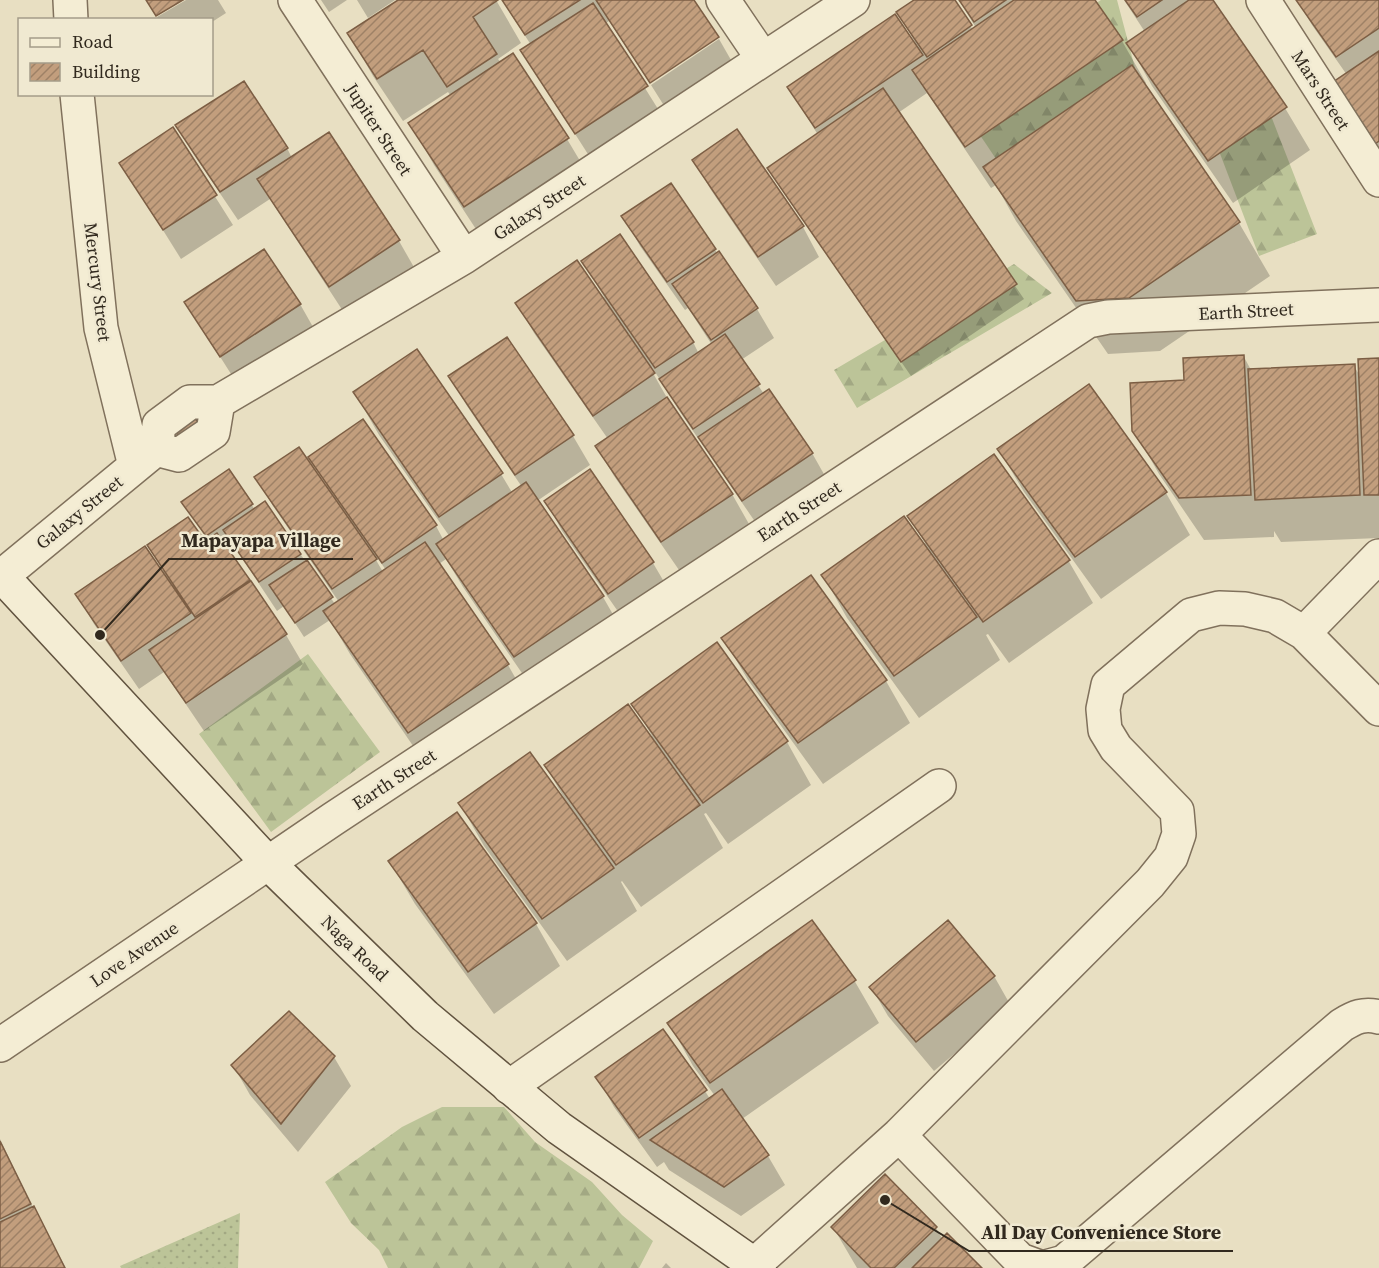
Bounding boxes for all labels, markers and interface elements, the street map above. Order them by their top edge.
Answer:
legend [18,18,213,96]
text: Road [72,29,113,54]
street label: Mars Street [1286,45,1356,135]
text: Building [72,59,140,84]
street label: Jupiter Street [339,77,418,180]
street label: Galaxy Street [488,168,590,246]
street label: Mercury Street [78,221,118,343]
street label: Earth Street [1198,296,1294,326]
street label: Galaxy Street [30,469,128,555]
street label: Earth Street [752,474,846,547]
callout: Mapayapa Village [169,521,353,559]
text: Mapayapa Village [181,526,341,554]
street label: Earth Street [347,742,441,815]
street label: Naga Road [316,909,394,987]
street label: Love Avenue [85,915,183,993]
callout: All Day Convenience Store [969,1213,1233,1251]
text: All Day Convenience Store [981,1218,1221,1246]

